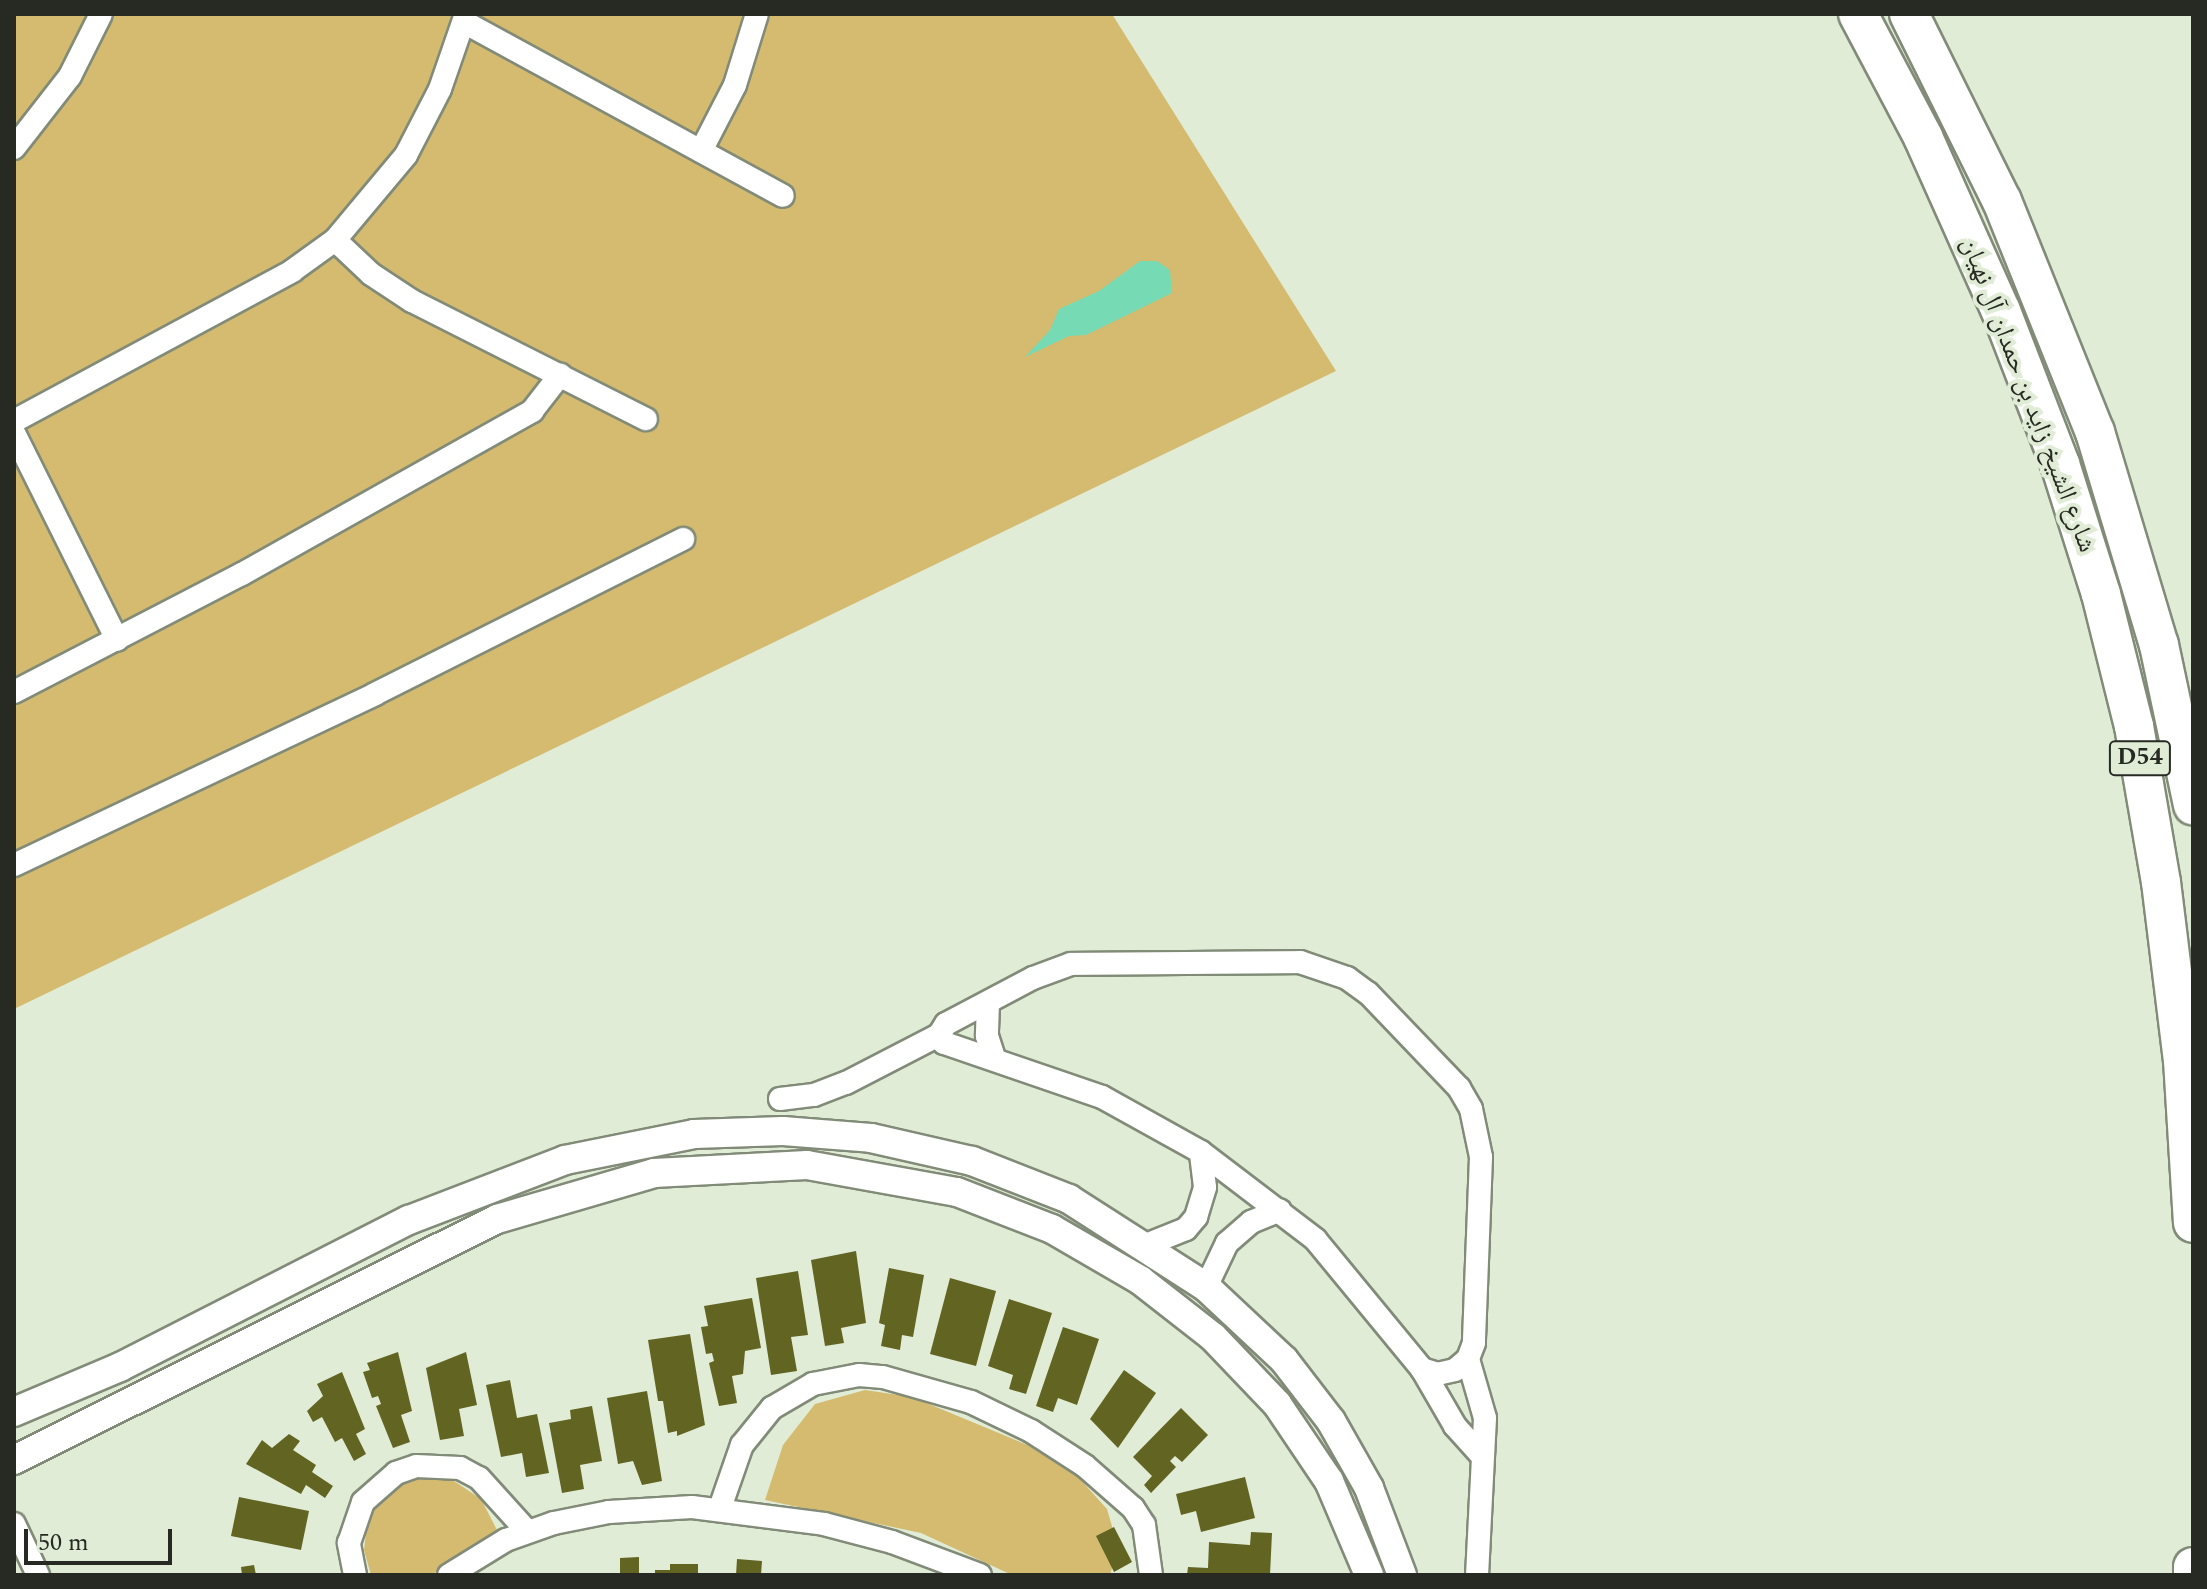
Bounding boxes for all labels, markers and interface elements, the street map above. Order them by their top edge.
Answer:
street label: شارع الشيخ زايد بن حمدان آل نهيان [1953,233,2103,557]
road number: D54 [2108,738,2172,778]
scale bar [28,1513,176,1563]
text: 50 m [38,1525,89,1561]

